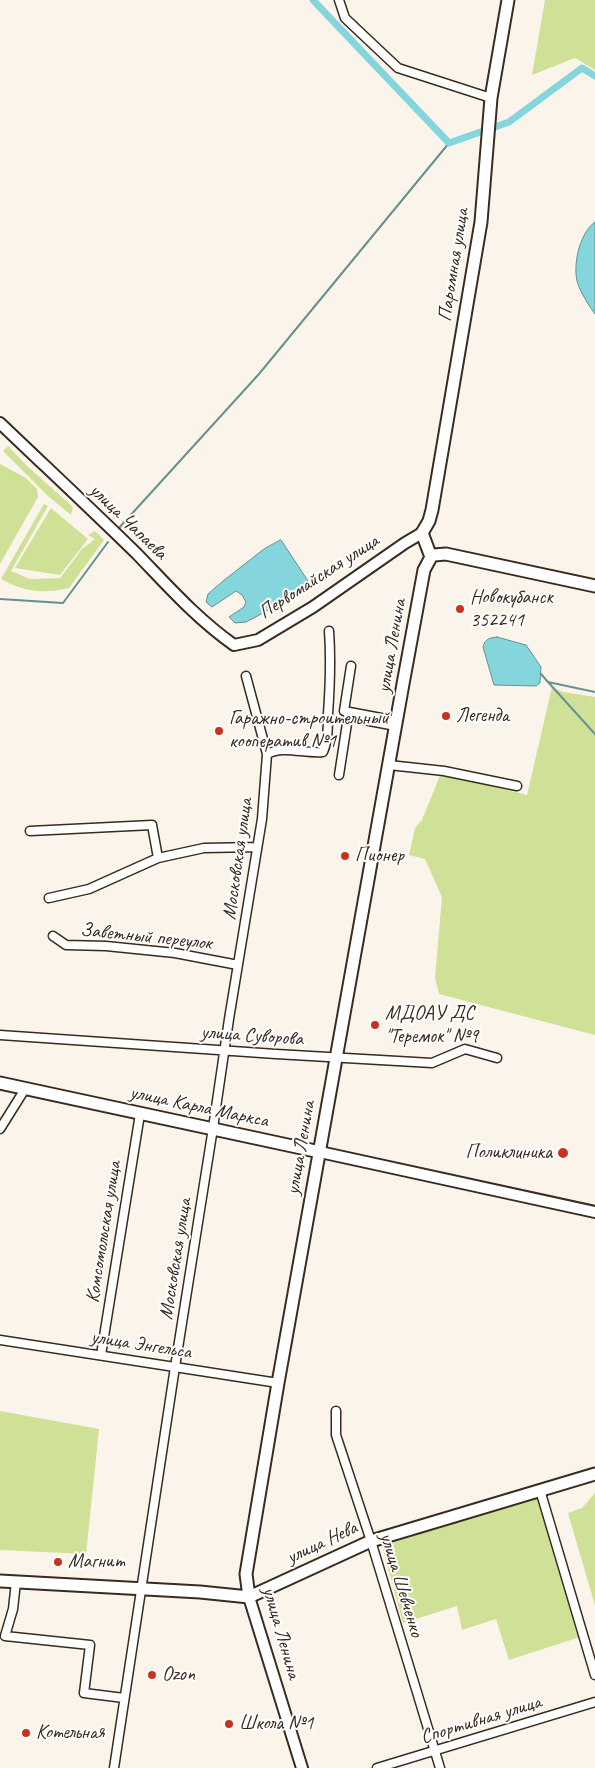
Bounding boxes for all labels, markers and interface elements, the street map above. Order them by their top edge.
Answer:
street label: Паромная улица [433,207,475,323]
street label: улица Чапаева [84,479,172,565]
street label: Первомайская улица [254,529,384,625]
place label: Новокубанск 352241 [470,586,553,633]
street label: улица Ленина [372,597,412,695]
marker: Новокубанск 352241 [454,603,466,615]
place label: Легенда [456,704,509,728]
place label: Гаражно-строительный кооператив №1 [229,707,389,754]
marker: Легенда [440,710,452,722]
marker: Гаражно-строительный кооператив №1 [213,725,225,737]
street label: Московская улица [218,797,258,921]
place label: Пионер [355,844,404,868]
marker: Пионер [339,850,351,862]
street label: Заветный переулок [79,918,213,956]
place label: МДОАУ ДС "Теремок" №9 [385,1002,478,1049]
marker: МДОАУ ДС "Теремок" №9 [369,1019,381,1031]
street label: улица Суворова [200,1020,304,1052]
street label: улица Карла Маркса [128,1081,270,1133]
street label: улица Ленина [281,1099,321,1197]
place label: Поликлиника [466,1141,552,1165]
marker: Поликлиника [556,1146,570,1160]
street label: Комсомольская улица [81,1159,127,1305]
street label: Московская улица [155,1197,197,1321]
street label: улица Энгельса [89,1325,193,1365]
street label: улица Нева [283,1516,361,1570]
street label: улица Шевченко [374,1530,428,1640]
place label: Магнит [68,1550,125,1574]
marker: Магнит [52,1556,64,1568]
street label: улица Ленина [256,1584,306,1682]
place label: Ozon [162,1663,195,1687]
marker: Ozon [146,1669,158,1681]
street label: Спортивная улица [418,1690,544,1750]
place label: Школа №1 [239,1712,313,1736]
marker: Школа №1 [223,1718,235,1730]
place label: Котельная [36,1721,104,1745]
marker: Котельная [20,1727,32,1739]

